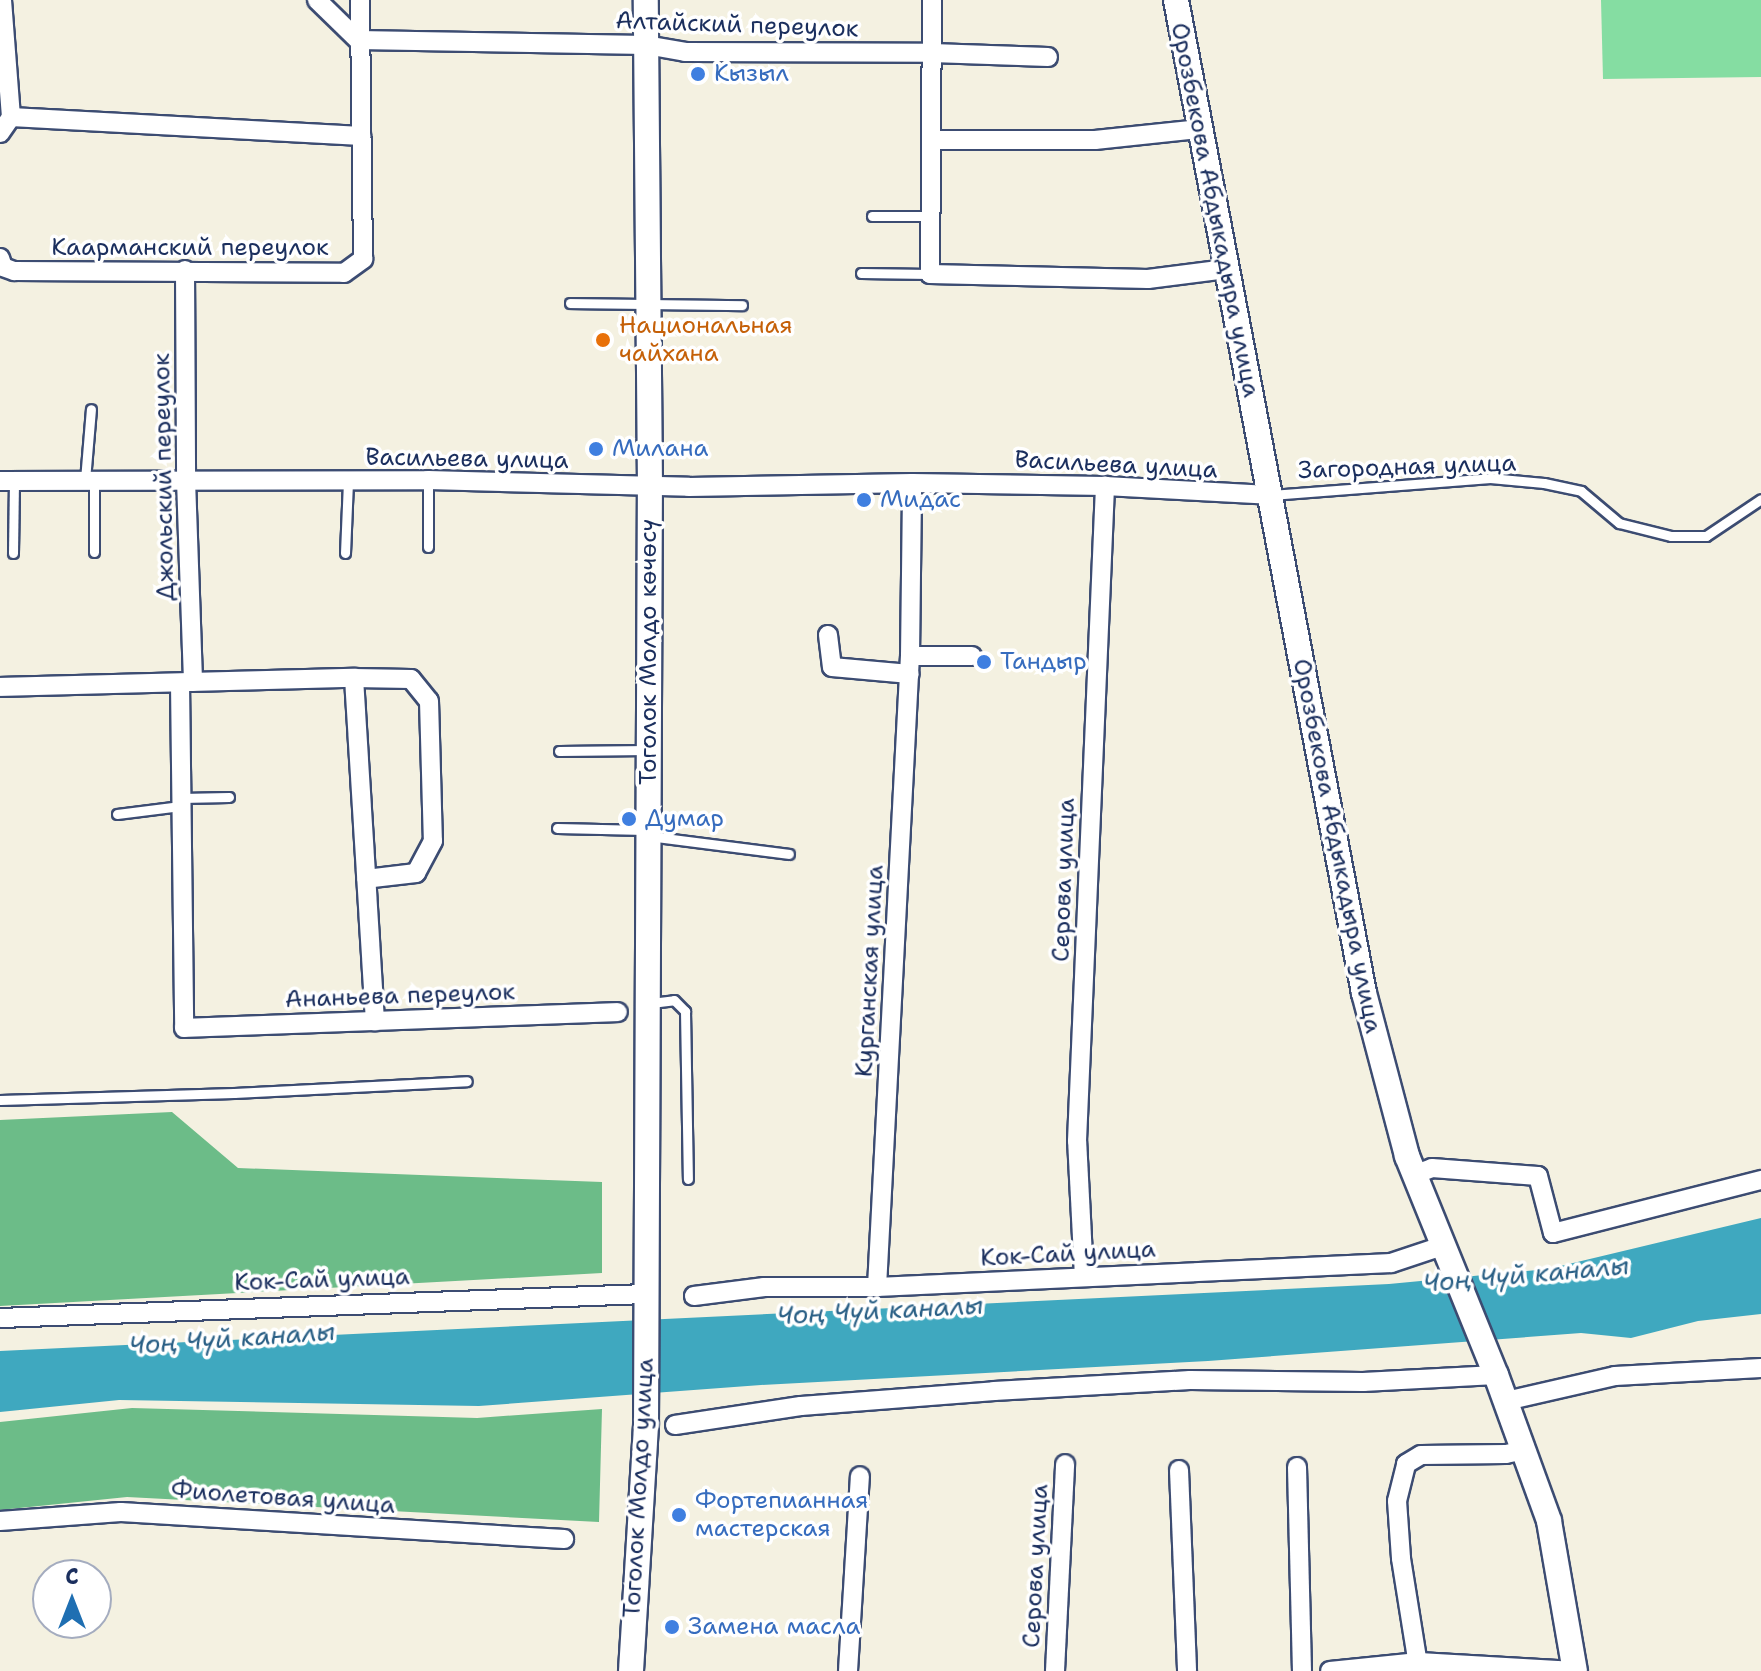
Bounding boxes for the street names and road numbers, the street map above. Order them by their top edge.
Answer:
street label: Алтайский переулок [615,6,859,44]
street label: Орозбекова Абдыкадыра улица [1165,20,1265,400]
street label: Каарманский переулок [51,234,329,262]
street label: Джольский переулок [147,353,181,601]
street label: Васильева улица [365,443,569,475]
street label: Васильева улица [1014,445,1218,485]
street label: Загородная улица [1297,449,1517,485]
street label: Тоголок Молдо көчөсү [635,519,663,785]
street label: Орозбекова Абдыкадыра улица [1287,656,1387,1036]
street label: Серова улица [1047,798,1081,962]
street label: Курганская улица [850,864,890,1078]
street label: Ананьева переулок [284,978,516,1014]
street label: Кок-Сай улица [980,1235,1156,1273]
street label: Кок-Сай улица [234,1263,410,1297]
street label: Тоголок Молдо улица [618,1357,660,1619]
street label: Фиолетовая улица [170,1476,396,1520]
street label: Серова улица [1017,1483,1055,1649]

